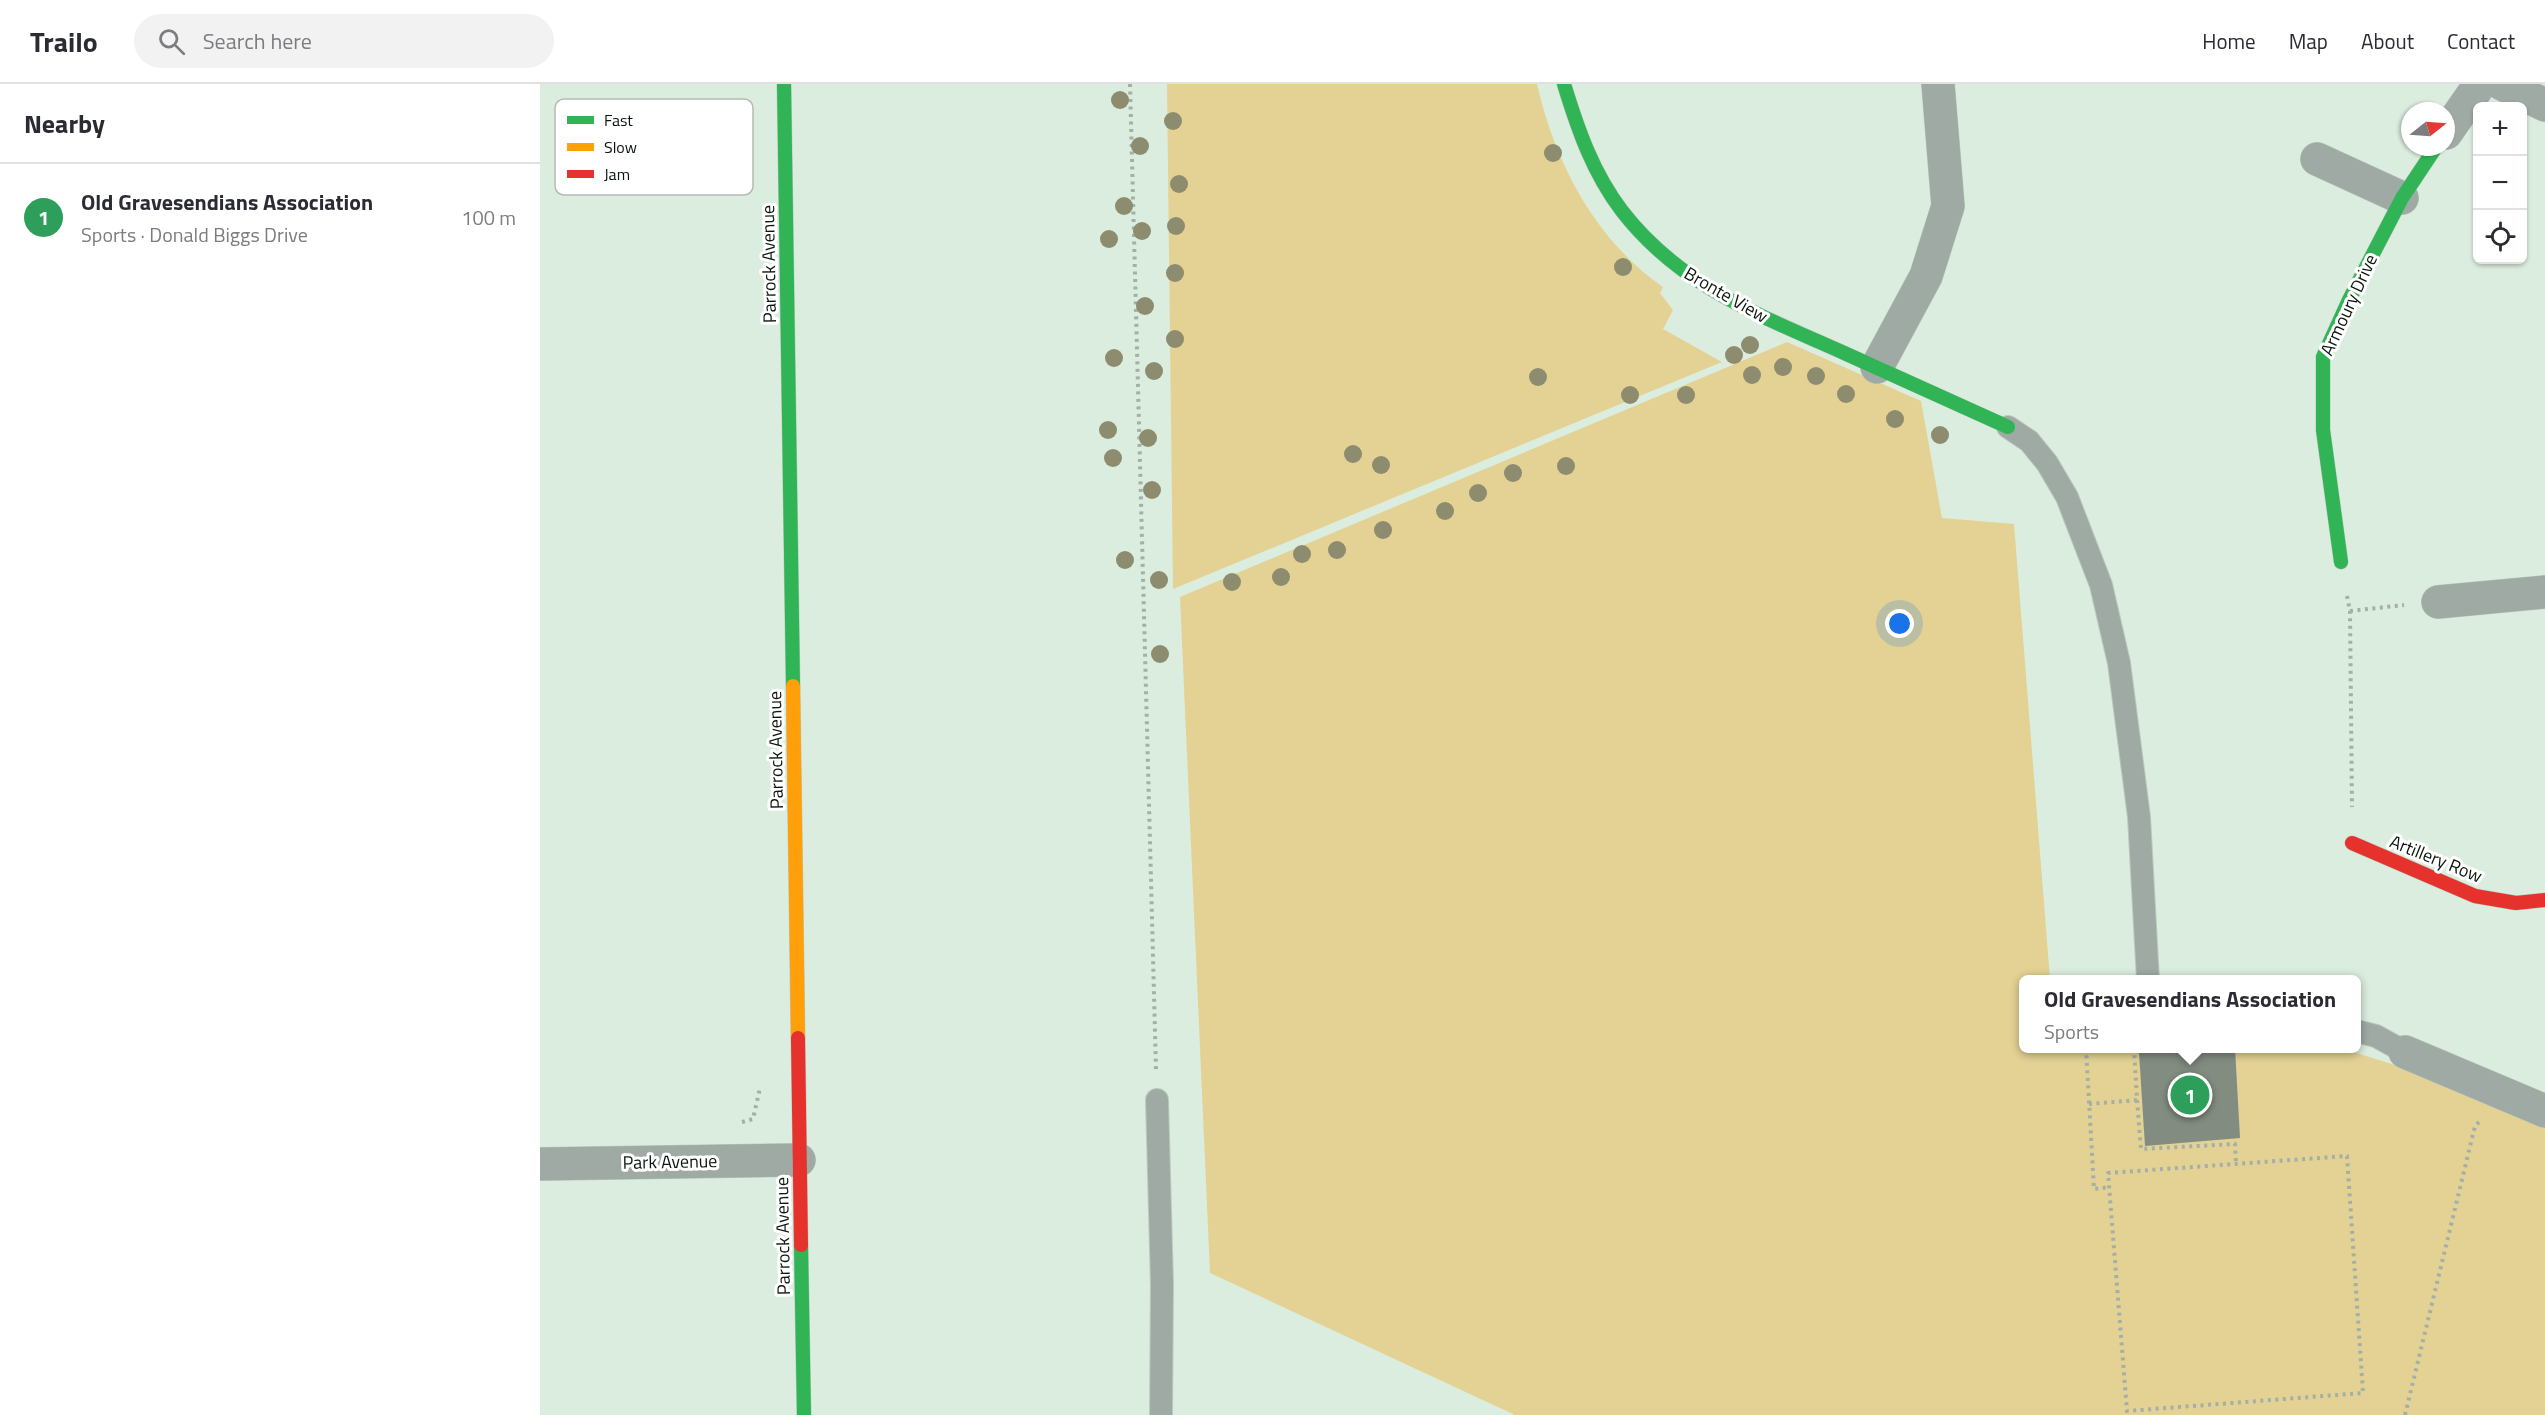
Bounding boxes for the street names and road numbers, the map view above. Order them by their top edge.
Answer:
street label: Parrock Avenue [754,205,783,323]
street label: Armoury Drive [2313,250,2384,360]
street label: Bronte View [1679,260,1773,330]
street label: Parrock Avenue [761,691,790,809]
street label: Artillery Row [2386,828,2487,889]
street label: Park Avenue [622,1147,718,1176]
street label: Parrock Avenue [768,1177,797,1295]

